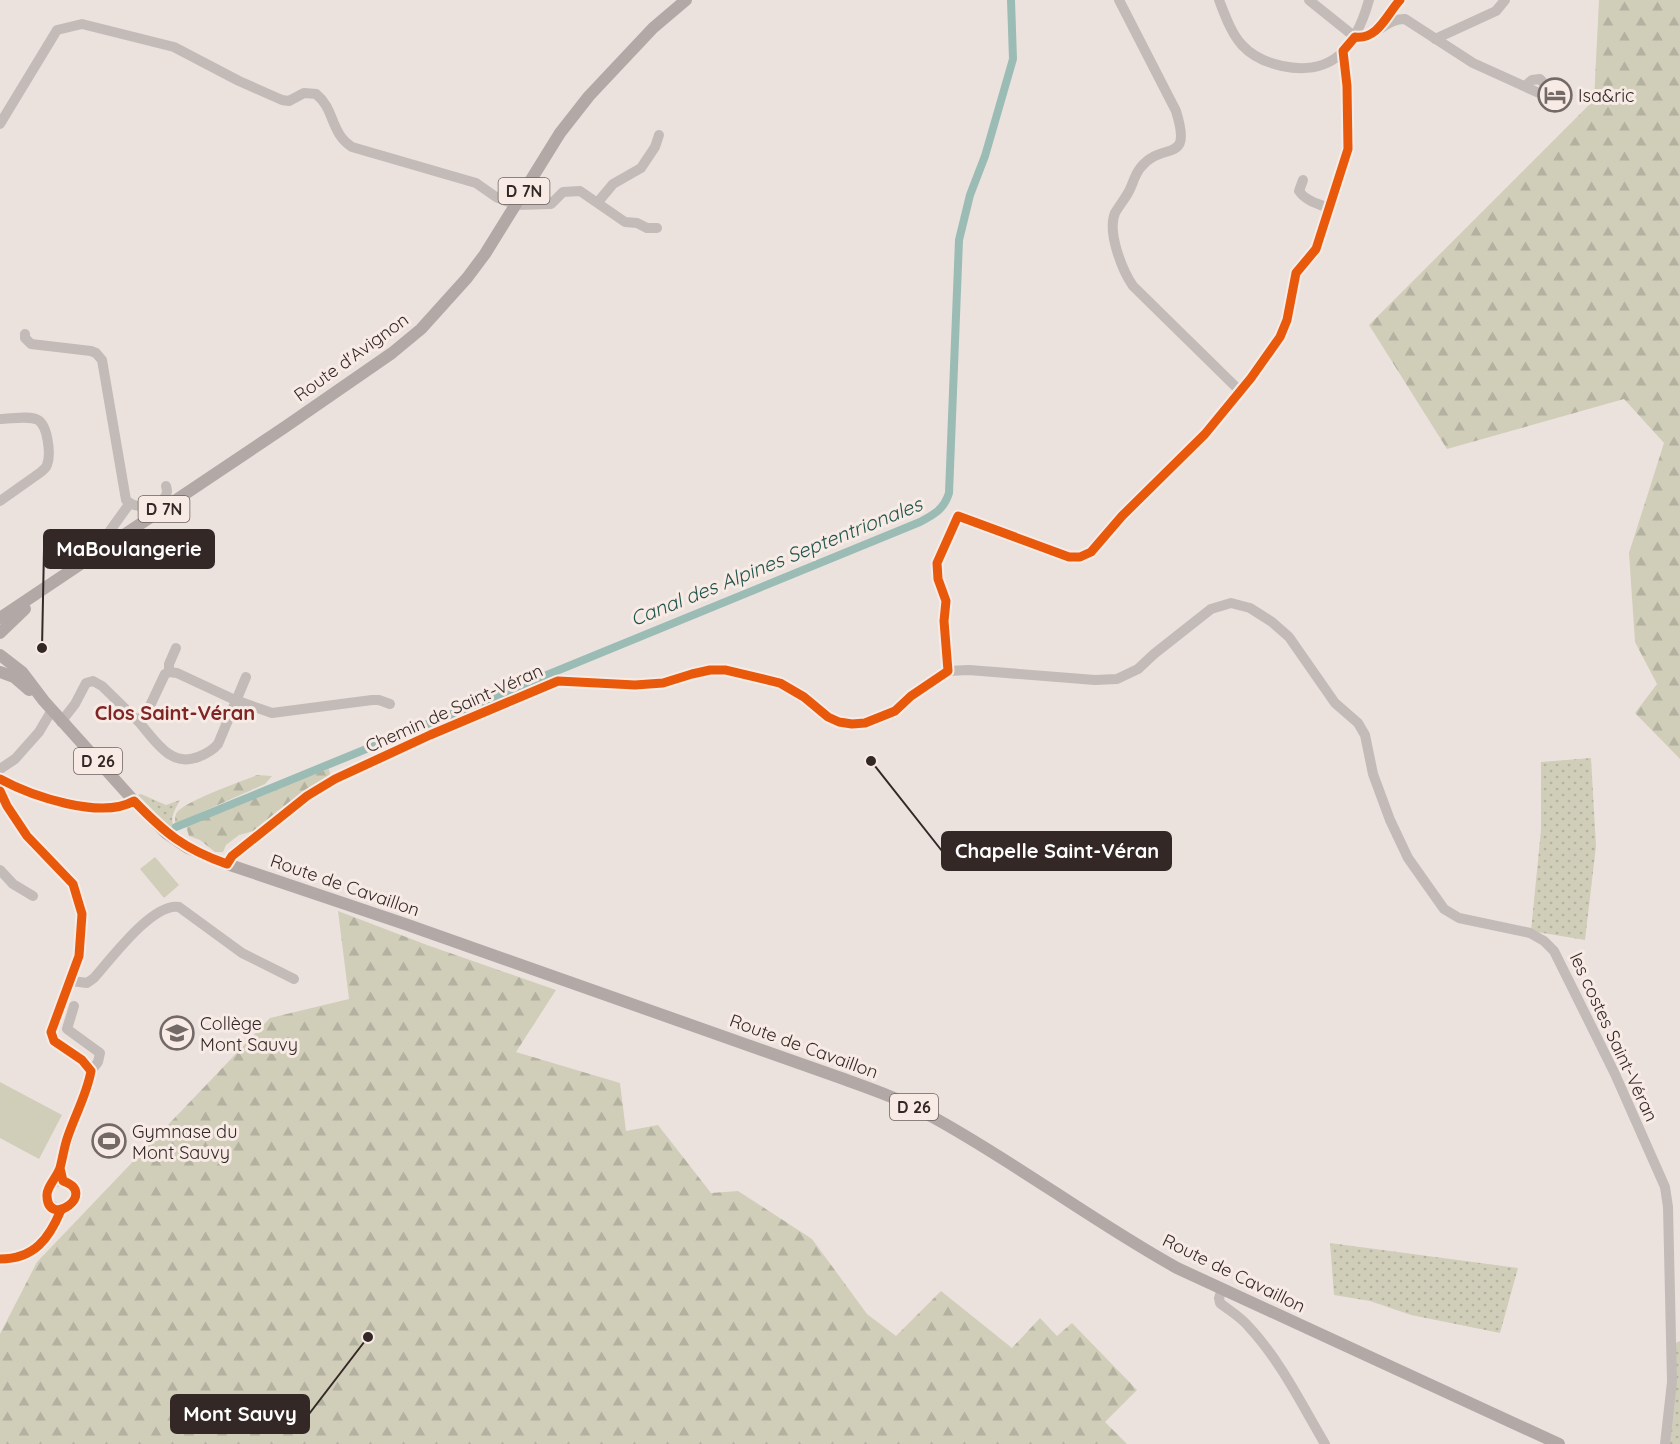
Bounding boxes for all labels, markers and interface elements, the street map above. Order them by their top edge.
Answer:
hotel icon: Isa&ric [1537,77,1573,113]
place label: Isa&ric [1578,84,1634,107]
road number: D 7N [498,178,550,204]
street label: Route d'Avignon [289,308,413,406]
water label: Canal des Alpines Septentrionales [626,490,927,631]
road number: D 7N [138,496,190,522]
callout: MaBoulangerie [44,530,214,568]
text: MaBoulangerie [56,536,202,561]
street label: Chemin de Saint-Véran [362,658,546,758]
district label: Clos Saint-Véran [95,700,255,725]
road number: D 26 [74,748,122,774]
callout: Chapelle Saint-Véran [942,832,1171,870]
text: Chapelle Saint-Véran [955,838,1159,863]
street label: Route de Cavaillon [267,849,423,921]
street label: les costes Saint-Véran [1565,949,1663,1125]
street label: Route de Cavaillon [727,1008,881,1084]
place label: Collège Mont Sauvy [200,1012,298,1056]
school or university icon: Collège Mont Sauvy [159,1015,195,1051]
road number: D 26 [890,1094,938,1120]
place label: Gymnase du Mont Sauvy [132,1120,237,1164]
sports icon: Gymnase du Mont Sauvy [91,1123,127,1159]
street label: Route de Cavaillon [1159,1228,1309,1318]
callout: Mont Sauvy [171,1395,309,1433]
text: Mont Sauvy [183,1401,297,1426]

